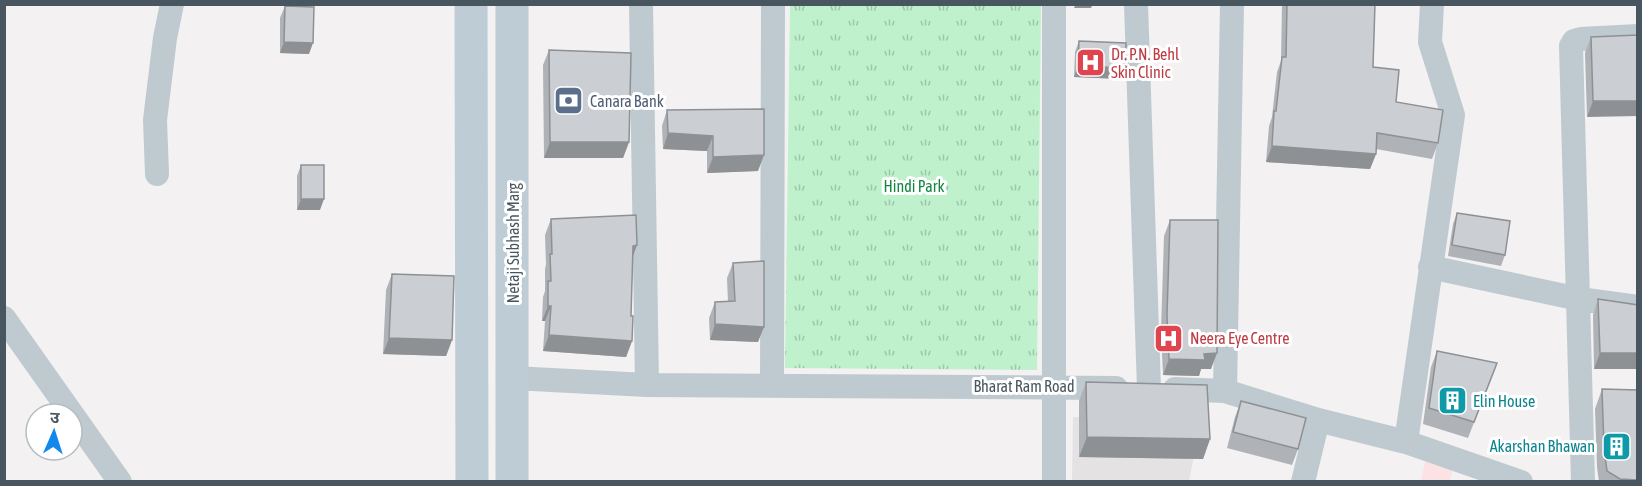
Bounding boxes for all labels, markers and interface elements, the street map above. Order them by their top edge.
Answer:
place label: Dr. P.N. Behl Skin Clinic [1111,45,1180,81]
hospital icon: Dr. P.N. Behl Skin Clinic [1074,47,1106,79]
bank icon: Canara Bank [553,85,585,117]
place label: Canara Bank [590,92,664,110]
park label: Hindi Park [884,177,944,195]
street label: Netaji Subhash Marg [504,183,523,303]
hospital icon: Neera Eye Centre [1153,322,1185,354]
place label: Neera Eye Centre [1190,329,1289,348]
street label: Bharat Ram Road [973,377,1075,395]
building icon: Elin House [1436,385,1468,417]
place label: Elin House [1473,392,1535,410]
north arrow [24,402,84,462]
text: उ [50,408,61,426]
building icon: Akarshan Bhawan [1600,430,1632,462]
place label: Akarshan Bhawan [1490,437,1595,455]

